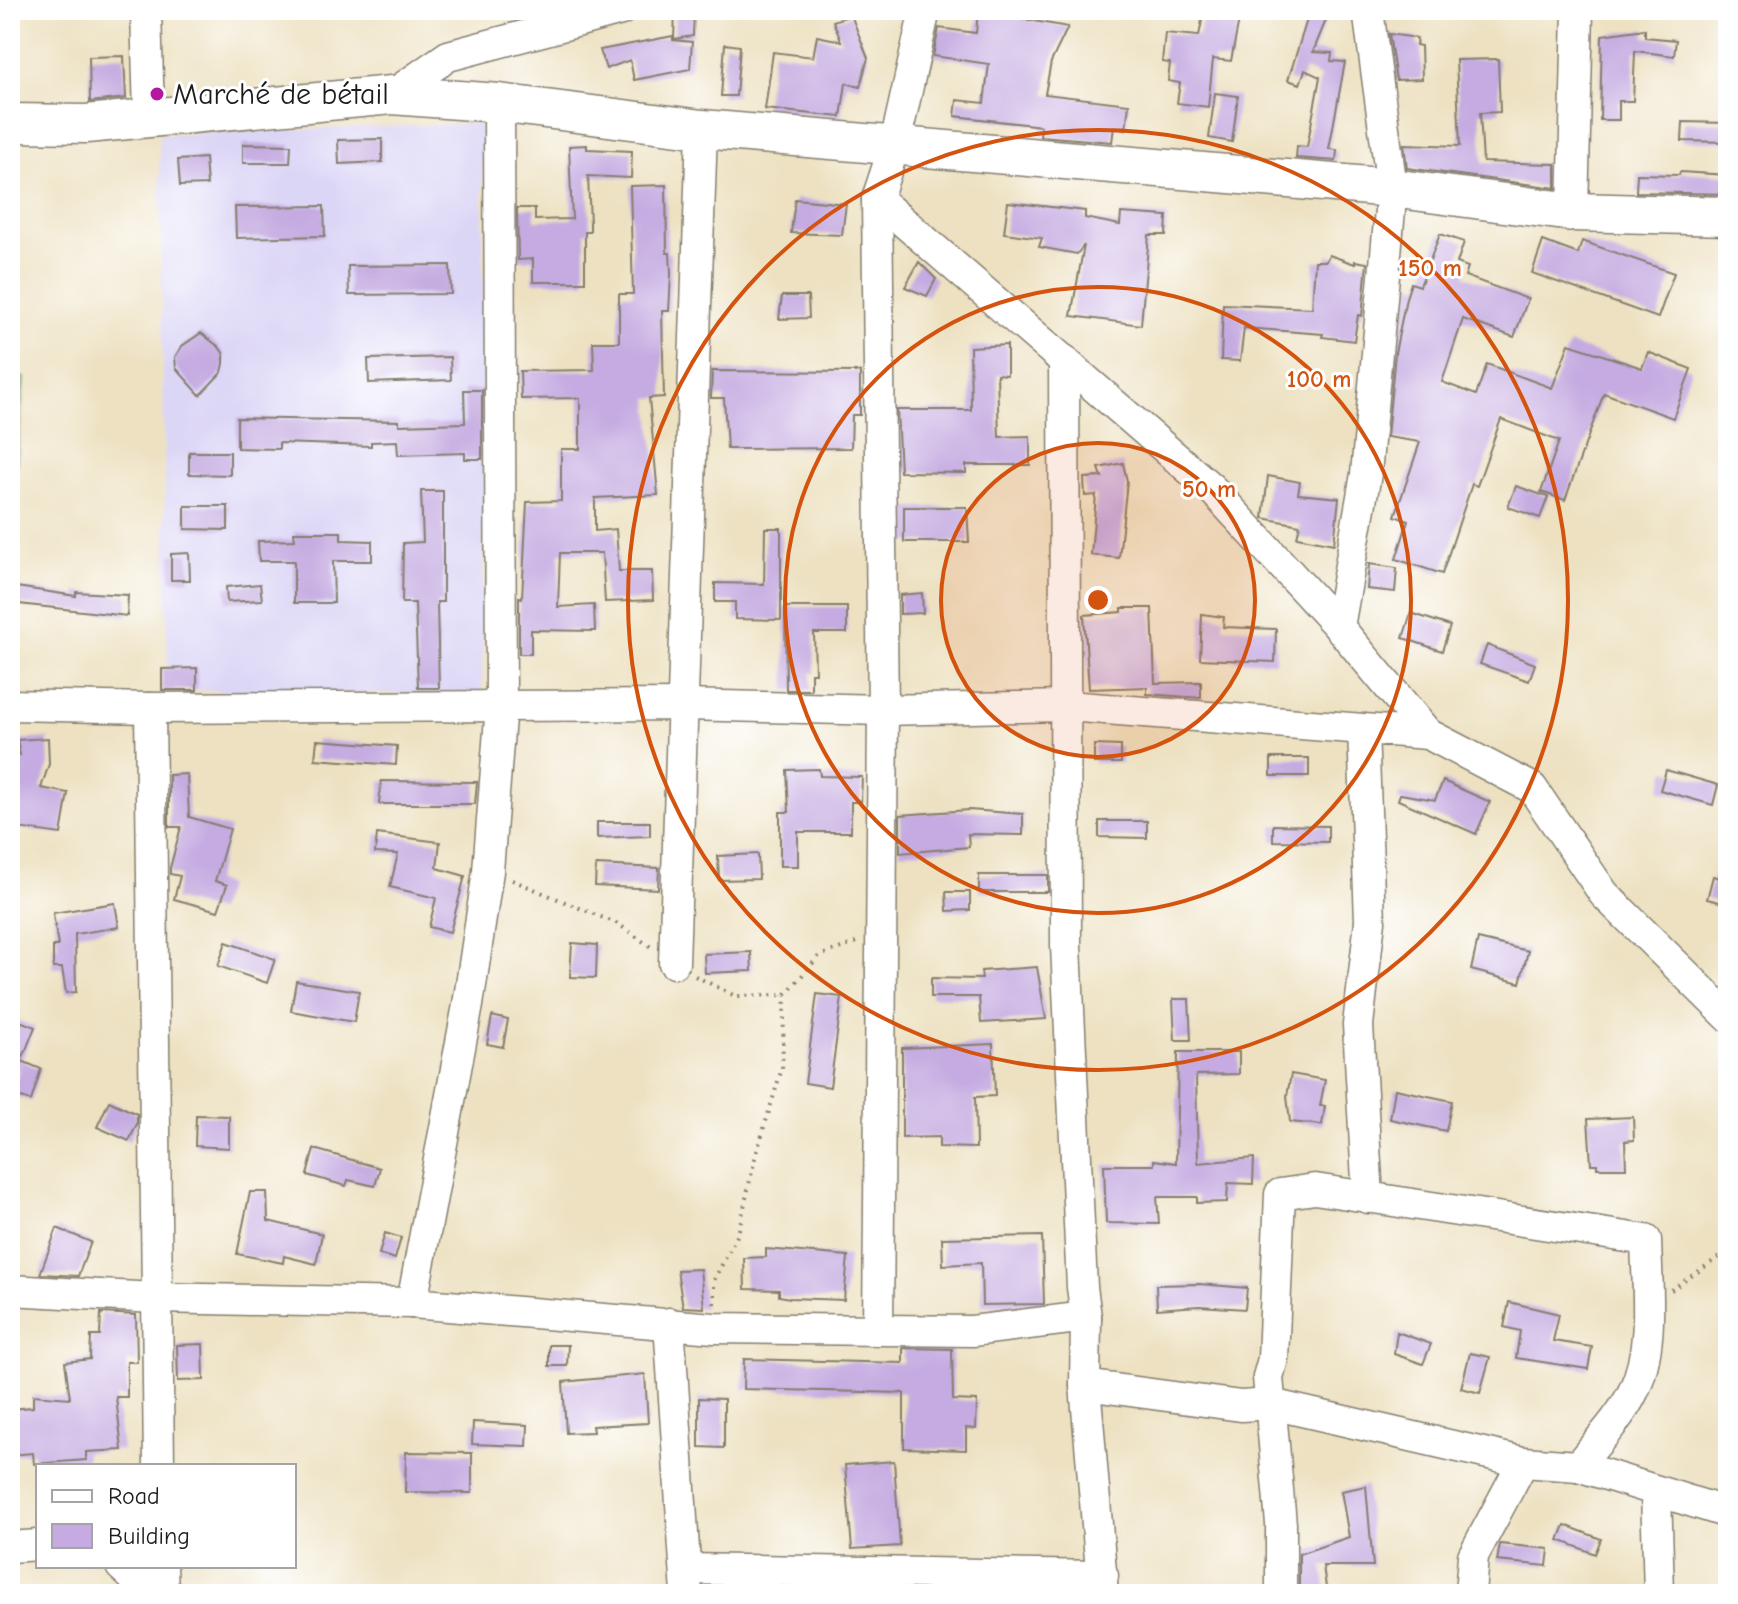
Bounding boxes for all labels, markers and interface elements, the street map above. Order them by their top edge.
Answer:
place label: Marché de bétail [173,77,389,112]
marker: Marché de bétail [148,85,166,103]
text: 150 m [1398,254,1462,282]
text: 100 m [1287,365,1351,393]
text: 50 m [1182,475,1236,503]
centre of rings [1084,586,1112,614]
legend [36,1464,296,1568]
text: Road [108,1482,160,1510]
text: Building [108,1522,190,1550]

